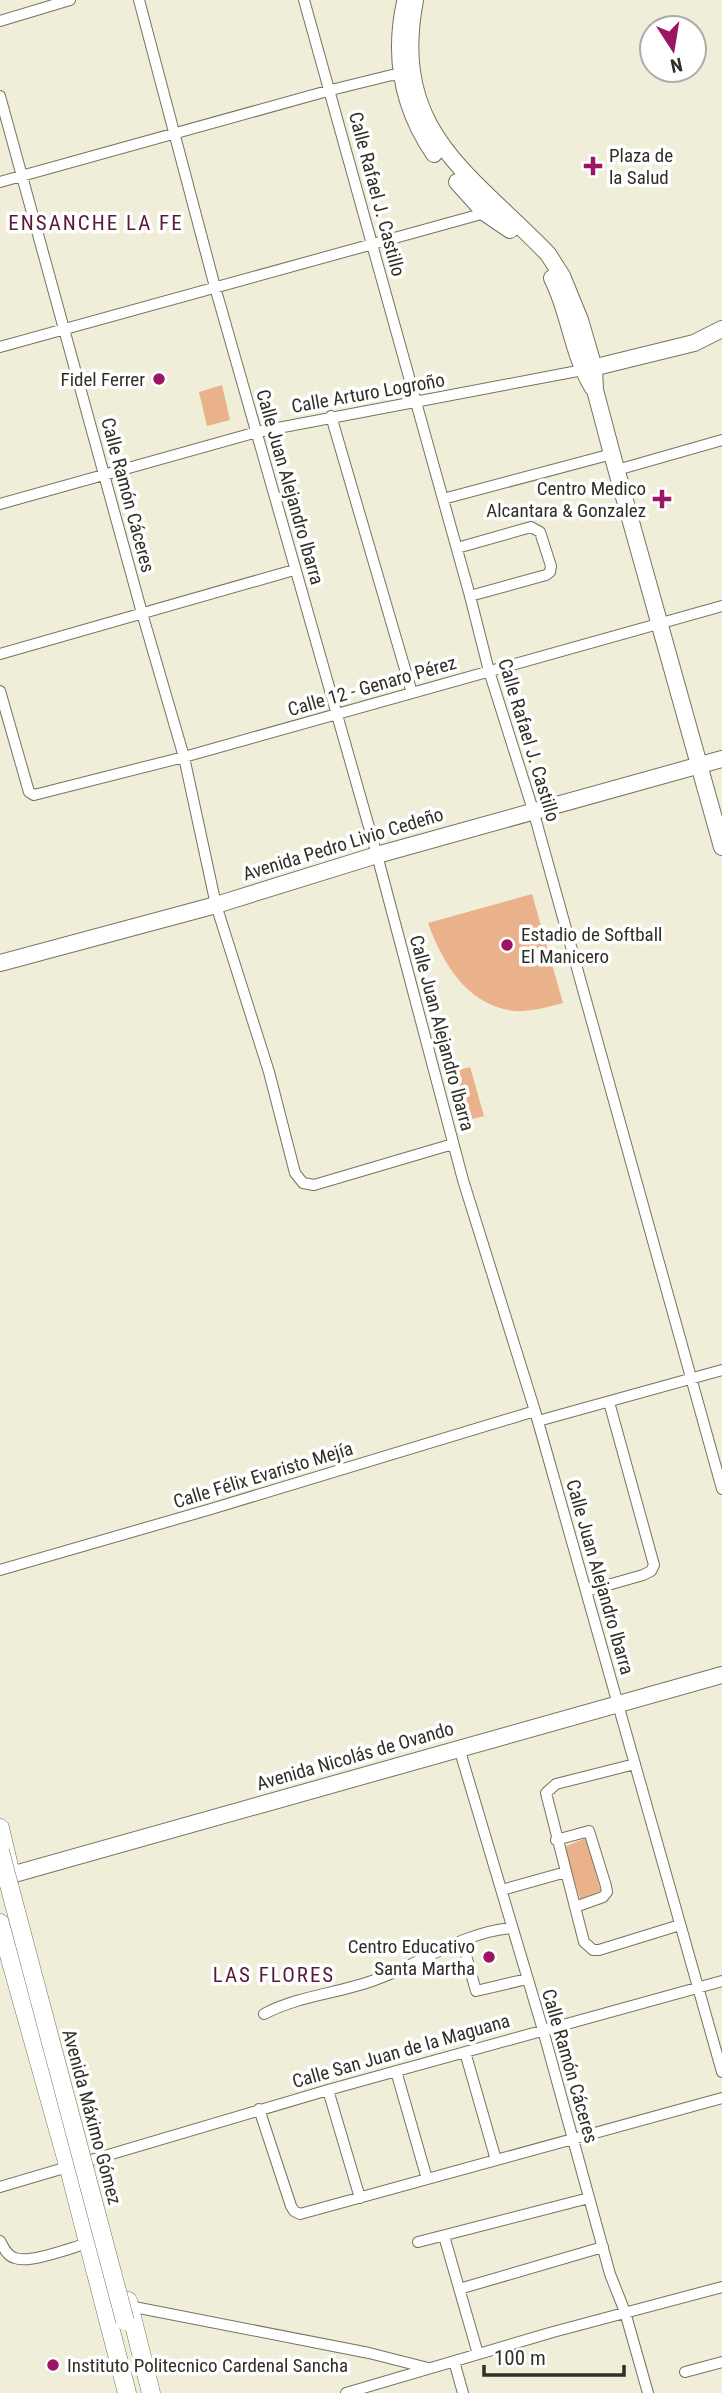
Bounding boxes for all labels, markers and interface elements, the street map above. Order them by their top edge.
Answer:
north arrow [638,14,708,84]
text: N [668,53,685,78]
street label: Calle Rafael J. Castillo [344,109,410,279]
place label: Plaza de la Salud [609,144,673,189]
marker: Plaza de la Salud [583,156,603,176]
district label: ENSANCHE LA FE [8,211,184,235]
place label: Fidel Ferrer [61,368,145,391]
street label: Calle Arturo Logroño [290,368,446,418]
marker: Fidel Ferrer [151,371,167,387]
street label: Calle Juan Alejandro lbarra [251,387,329,587]
street label: Calle Ramón Cáceres [96,415,160,575]
place label: Centro Medico Alcantara & Gonzalez [486,477,646,522]
marker: Centro Medico Alcantara & Gonzalez [652,489,672,509]
street label: Calle 12 - Genaro Pérez [285,651,459,721]
street label: Calle Rafael J. Castillo [493,656,565,824]
street label: Avenida Pedro Livio Cedeño [240,803,446,885]
place label: Estadio de Softball El Manicero [521,923,662,968]
street label: Calle Juan Alejandro lbarra [405,933,479,1133]
marker: Estadio de Softball El Manicero [499,937,515,953]
street label: Calle Félix Evaristo Mejía [170,1437,356,1513]
street label: Calle Juan Alejandro lbarra [561,1477,639,1677]
street label: Avenida Nicolás de Ovando [254,1717,456,1795]
place label: Centro Educativo Santa Martha [348,1935,475,1980]
marker: Centro Educativo Santa Martha [481,1949,497,1965]
district label: LAS FLORES [213,1963,335,1987]
street label: Calle Ramón Cáceres [537,1986,603,2146]
street label: Calle San Juan de la Maguana [290,2009,512,2093]
street label: Avenida Máximo Gómez [58,2027,126,2207]
scale bar [484,2334,624,2378]
text: 100 m [494,2346,546,2370]
place label: Instituto Politecnico Cardenal Sancha [67,2354,348,2377]
marker: Instituto Politecnico Cardenal Sancha [45,2357,61,2373]

